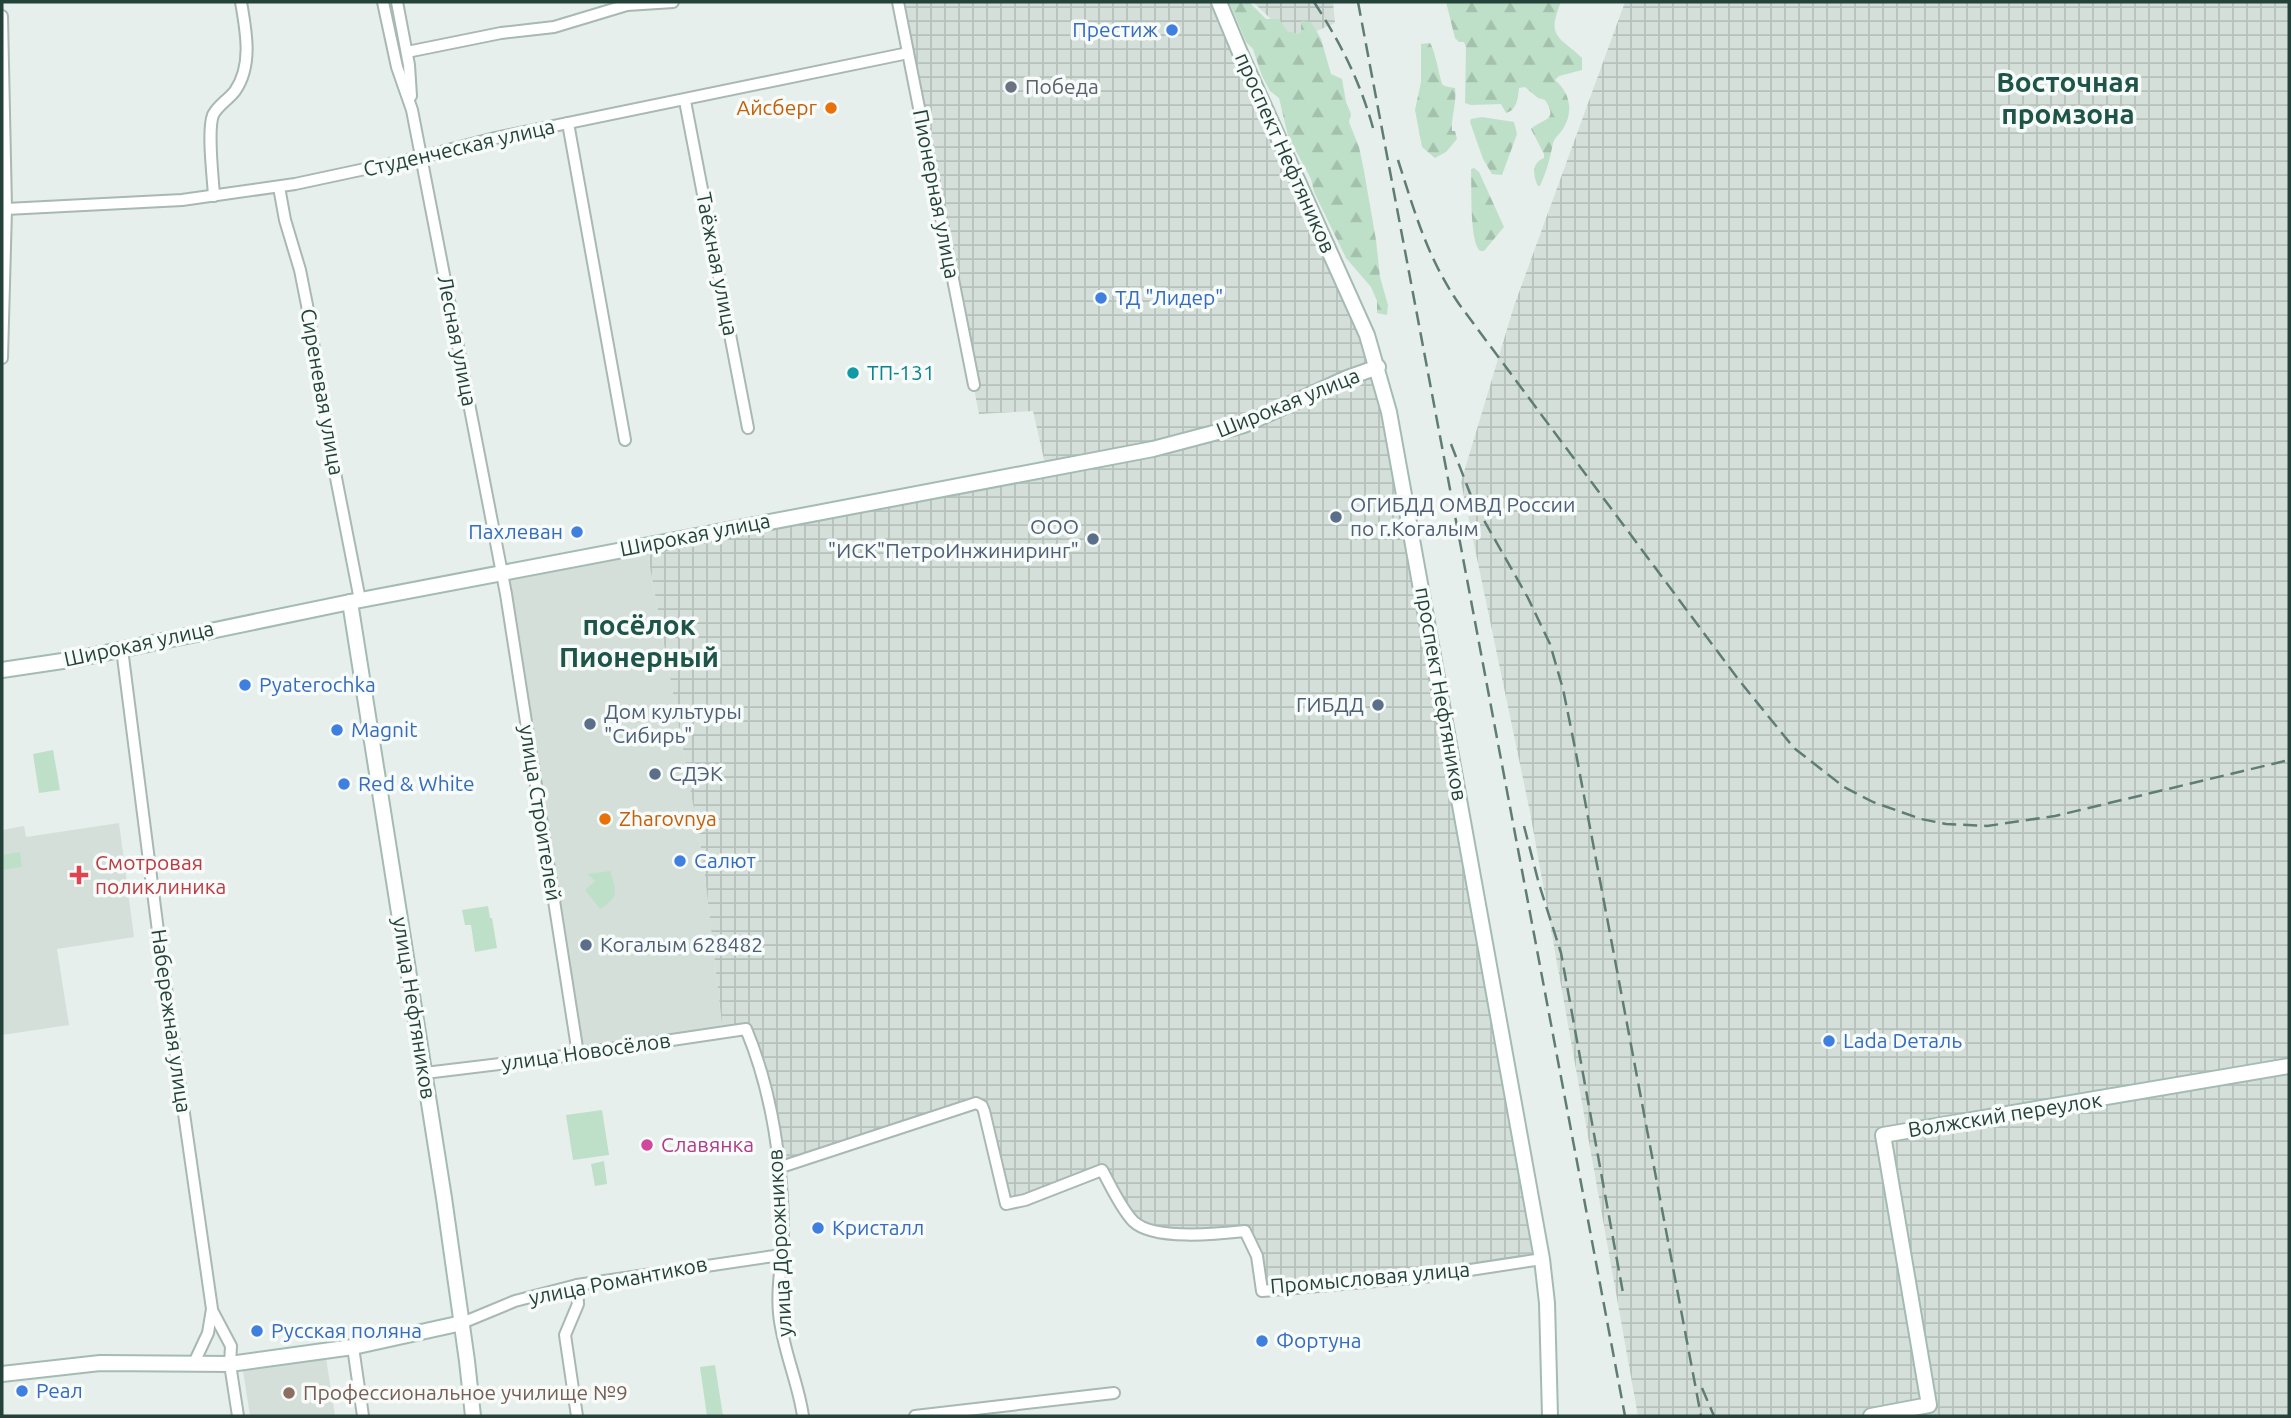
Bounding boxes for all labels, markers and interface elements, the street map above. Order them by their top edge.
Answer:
place label: Престиж [1072,17,1158,41]
marker: Престиж [1164,22,1180,38]
street label: проспект Нефтяников [1231,49,1341,256]
district label: Восточная промзона [1996,66,2140,129]
place label: Победа [1025,74,1099,98]
marker: Победа [1003,79,1019,95]
place label: Айсберг [737,95,818,119]
marker: Айсберг [823,100,839,116]
street label: Пионерная улица [909,107,965,281]
street label: Студенческая улица [361,113,557,181]
street label: Таёжная улица [692,190,744,337]
street label: Лесная улица [434,273,482,408]
place label: ТД "Лидер" [1115,285,1223,309]
marker: ТД "Лидер" [1093,290,1109,306]
street label: Сиреневая улица [296,307,349,477]
place label: ТП-131 [867,360,935,384]
street label: Широкая улица [1212,362,1363,442]
marker: ТП-131 [845,365,861,381]
place label: ОГИБДД ОМВД России по г.Когалым [1350,492,1575,540]
street label: Широкая улица [618,508,772,560]
marker: ОГИБДД ОМВД России по г.Когалым [1328,509,1344,525]
place label: ООО "ИСК"ПетроИнжиниринг" [828,514,1079,562]
place label: Пахлеван [468,519,563,543]
marker: Пахлеван [569,524,585,540]
marker: ООО "ИСК"ПетроИнжиниринг" [1085,531,1101,547]
street label: проспект Нефтяников [1411,585,1473,803]
district label: посёлок Пионерный [559,609,719,672]
street label: Широкая улица [62,615,216,671]
place label: Pyaterochka [259,672,376,696]
marker: Pyaterochka [237,677,253,693]
place label: ГИБДД [1296,692,1364,716]
marker: ГИБДД [1370,697,1386,713]
place label: Дом культуры "Сибирь" [604,699,742,747]
marker: Дом культуры "Сибирь" [582,716,598,732]
place label: Magnit [351,717,417,741]
marker: Magnit [329,722,345,738]
street label: улица Строителей [515,723,567,903]
place label: СДЭК [669,761,723,785]
marker: СДЭК [647,766,663,782]
place label: Red & White [358,771,475,795]
marker: Red & White [336,776,352,792]
place label: Zharovnya [619,806,717,830]
marker: Zharovnya [597,811,613,827]
place label: Салют [694,848,757,872]
place label: Смотровая поликлиника [95,850,226,898]
marker: Салют [672,853,688,869]
marker: Смотровая поликлиника [69,865,89,885]
street label: улица Нефтяников [389,915,441,1101]
street label: Набережная улица [147,927,197,1114]
place label: Когалым 628482 [600,932,763,956]
marker: Когалым 628482 [578,937,594,953]
street label: улица Новосёлов [500,1027,672,1075]
place label: Lada Dеталь [1843,1028,1962,1052]
marker: Lada Dеталь [1821,1033,1837,1049]
street label: Волжский переулок [1906,1087,2104,1141]
place label: Славянка [661,1132,754,1156]
marker: Славянка [639,1137,655,1153]
street label: улица Дорожников [762,1149,796,1338]
place label: Кристалл [832,1215,924,1239]
marker: Кристалл [810,1220,826,1236]
street label: улица Романтиков [527,1251,709,1309]
street label: Промысловая улица [1269,1256,1471,1298]
place label: Русская поляна [271,1318,422,1342]
marker: Русская поляна [249,1323,265,1339]
place label: Фортуна [1276,1328,1362,1352]
marker: Фортуна [1254,1333,1270,1349]
place label: Реал [36,1378,83,1402]
place label: Профессиональное училище №9 [303,1380,628,1404]
marker: Реал [14,1383,30,1399]
marker: Профессиональное училище №9 [281,1385,297,1401]

